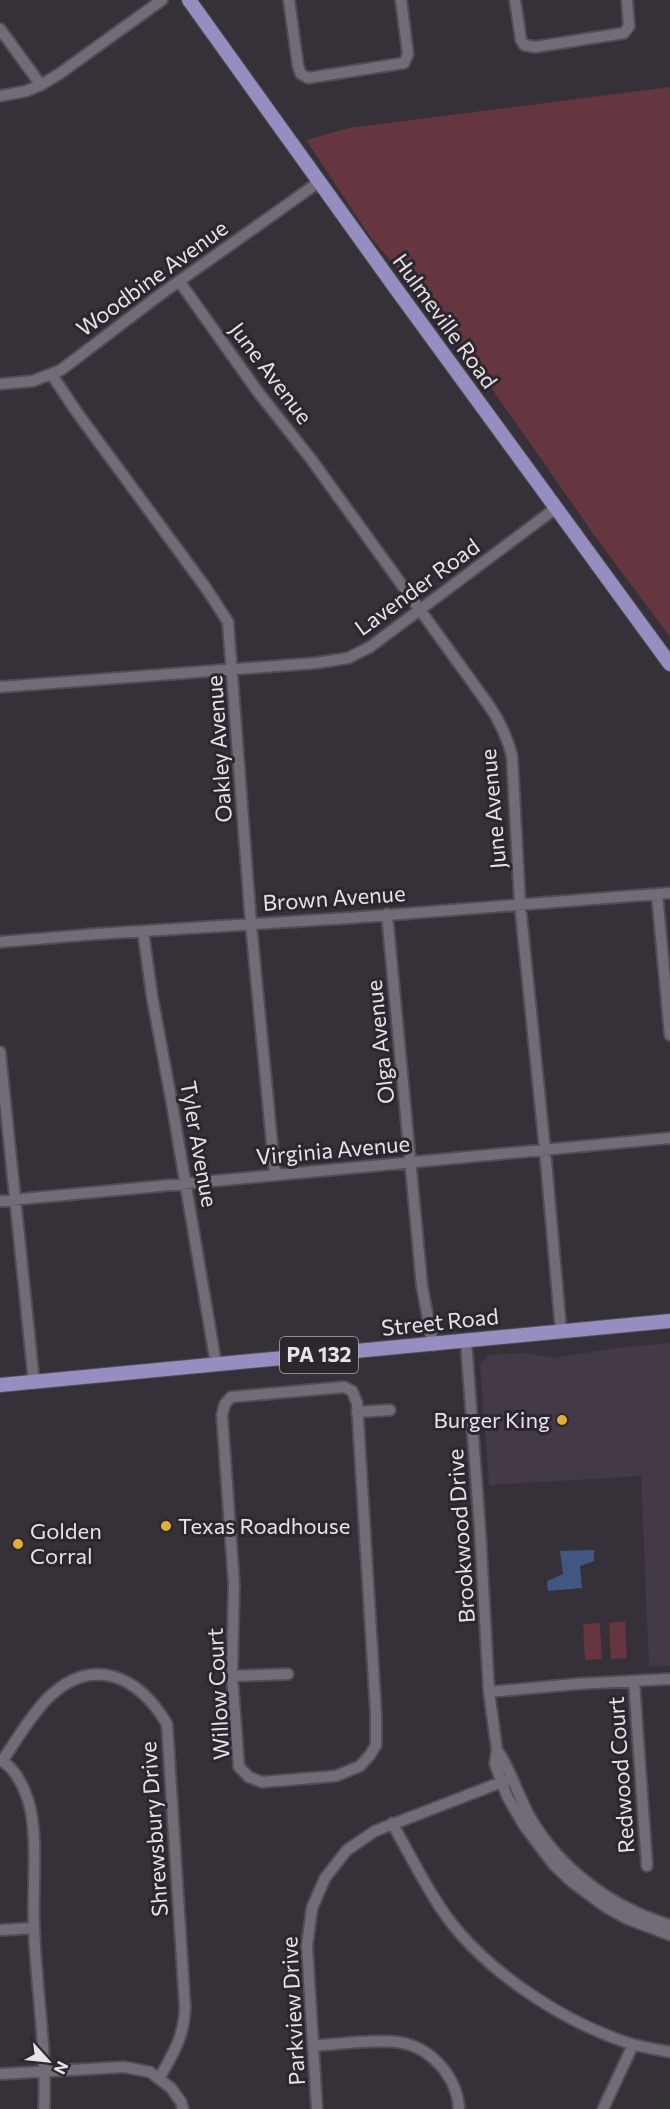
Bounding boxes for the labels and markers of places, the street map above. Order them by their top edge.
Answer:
place label: Burger King [433,1406,550,1433]
marker: Burger King [555,1413,569,1427]
place label: Texas Roadhouse [178,1512,350,1539]
place label: Golden Corral [30,1517,102,1569]
marker: Texas Roadhouse [159,1519,173,1533]
marker: Golden Corral [11,1537,25,1551]

